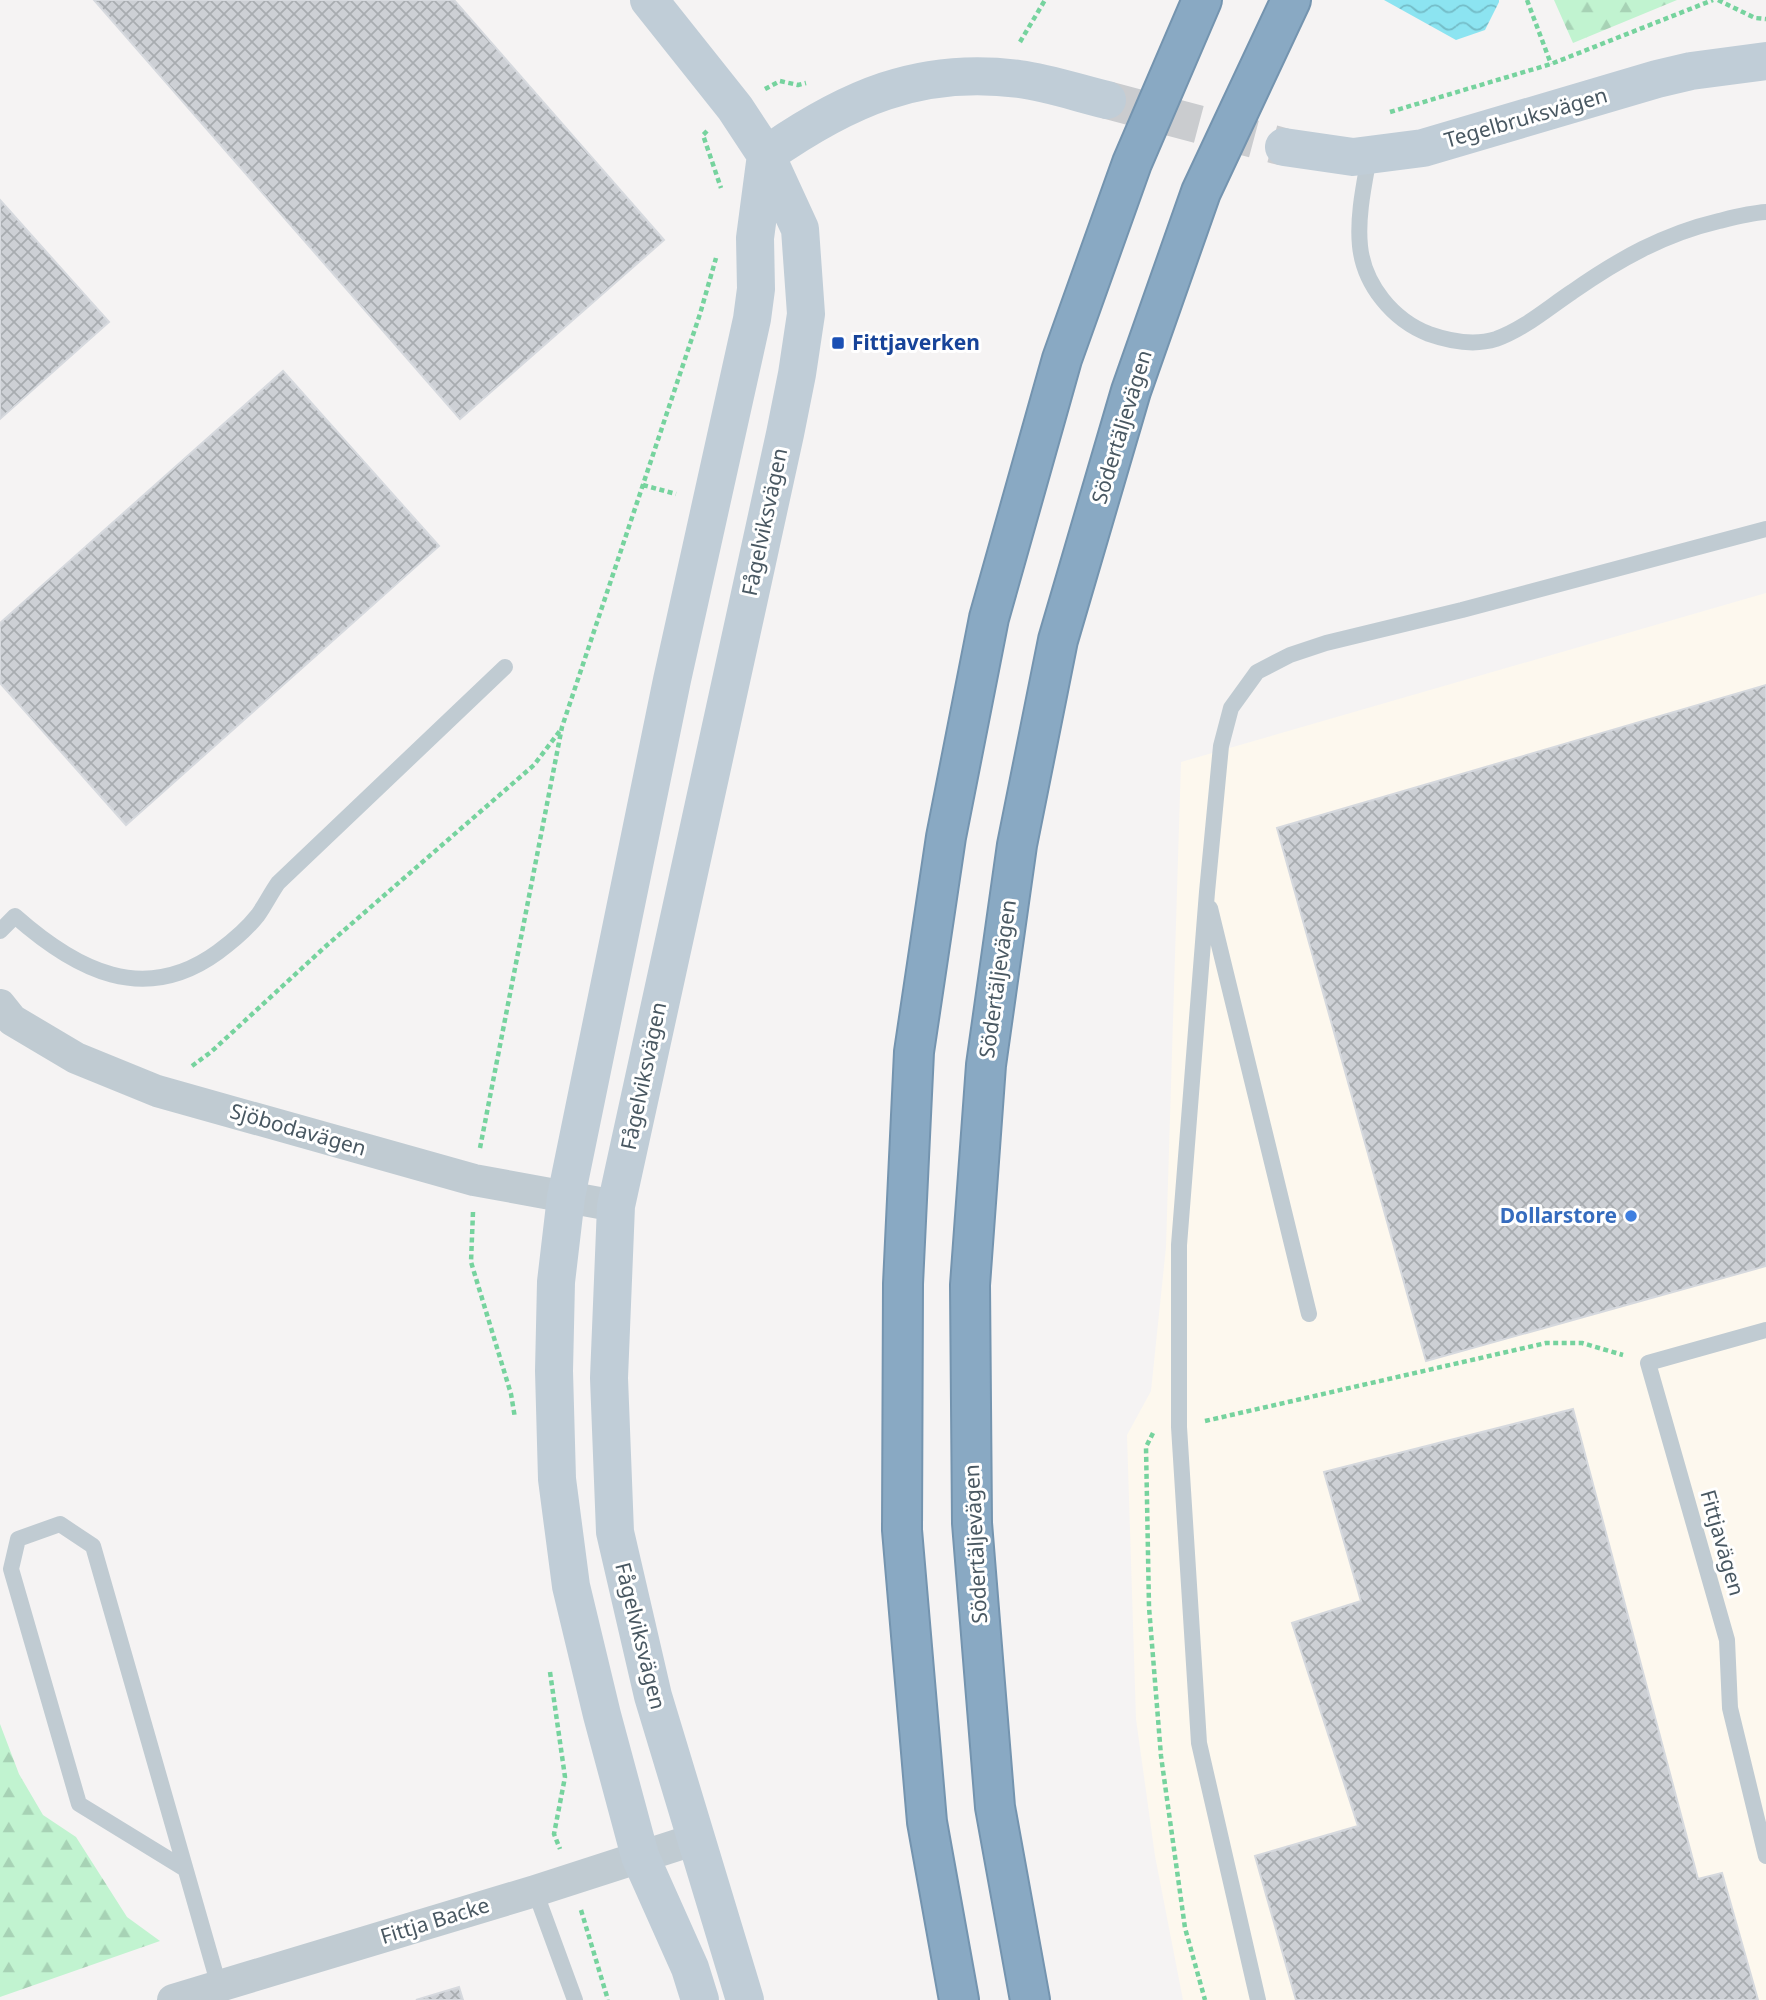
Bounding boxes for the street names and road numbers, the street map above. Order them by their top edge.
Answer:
street label: Tegelbruksvägen [1441,80,1610,154]
street label: Södertäljevägen [1084,346,1158,507]
street label: Fågelviksvägen [735,445,793,598]
street label: Södertäljevägen [972,898,1022,1060]
street label: Fågelviksvägen [614,999,672,1152]
street label: Sjöbodavägen [227,1096,369,1162]
street label: Södertäljevägen [957,1464,993,1624]
street label: Fittjavägen [1694,1487,1751,1599]
street label: Fågelviksvägen [609,1559,673,1712]
street label: Fittja Backe [377,1890,493,1950]

